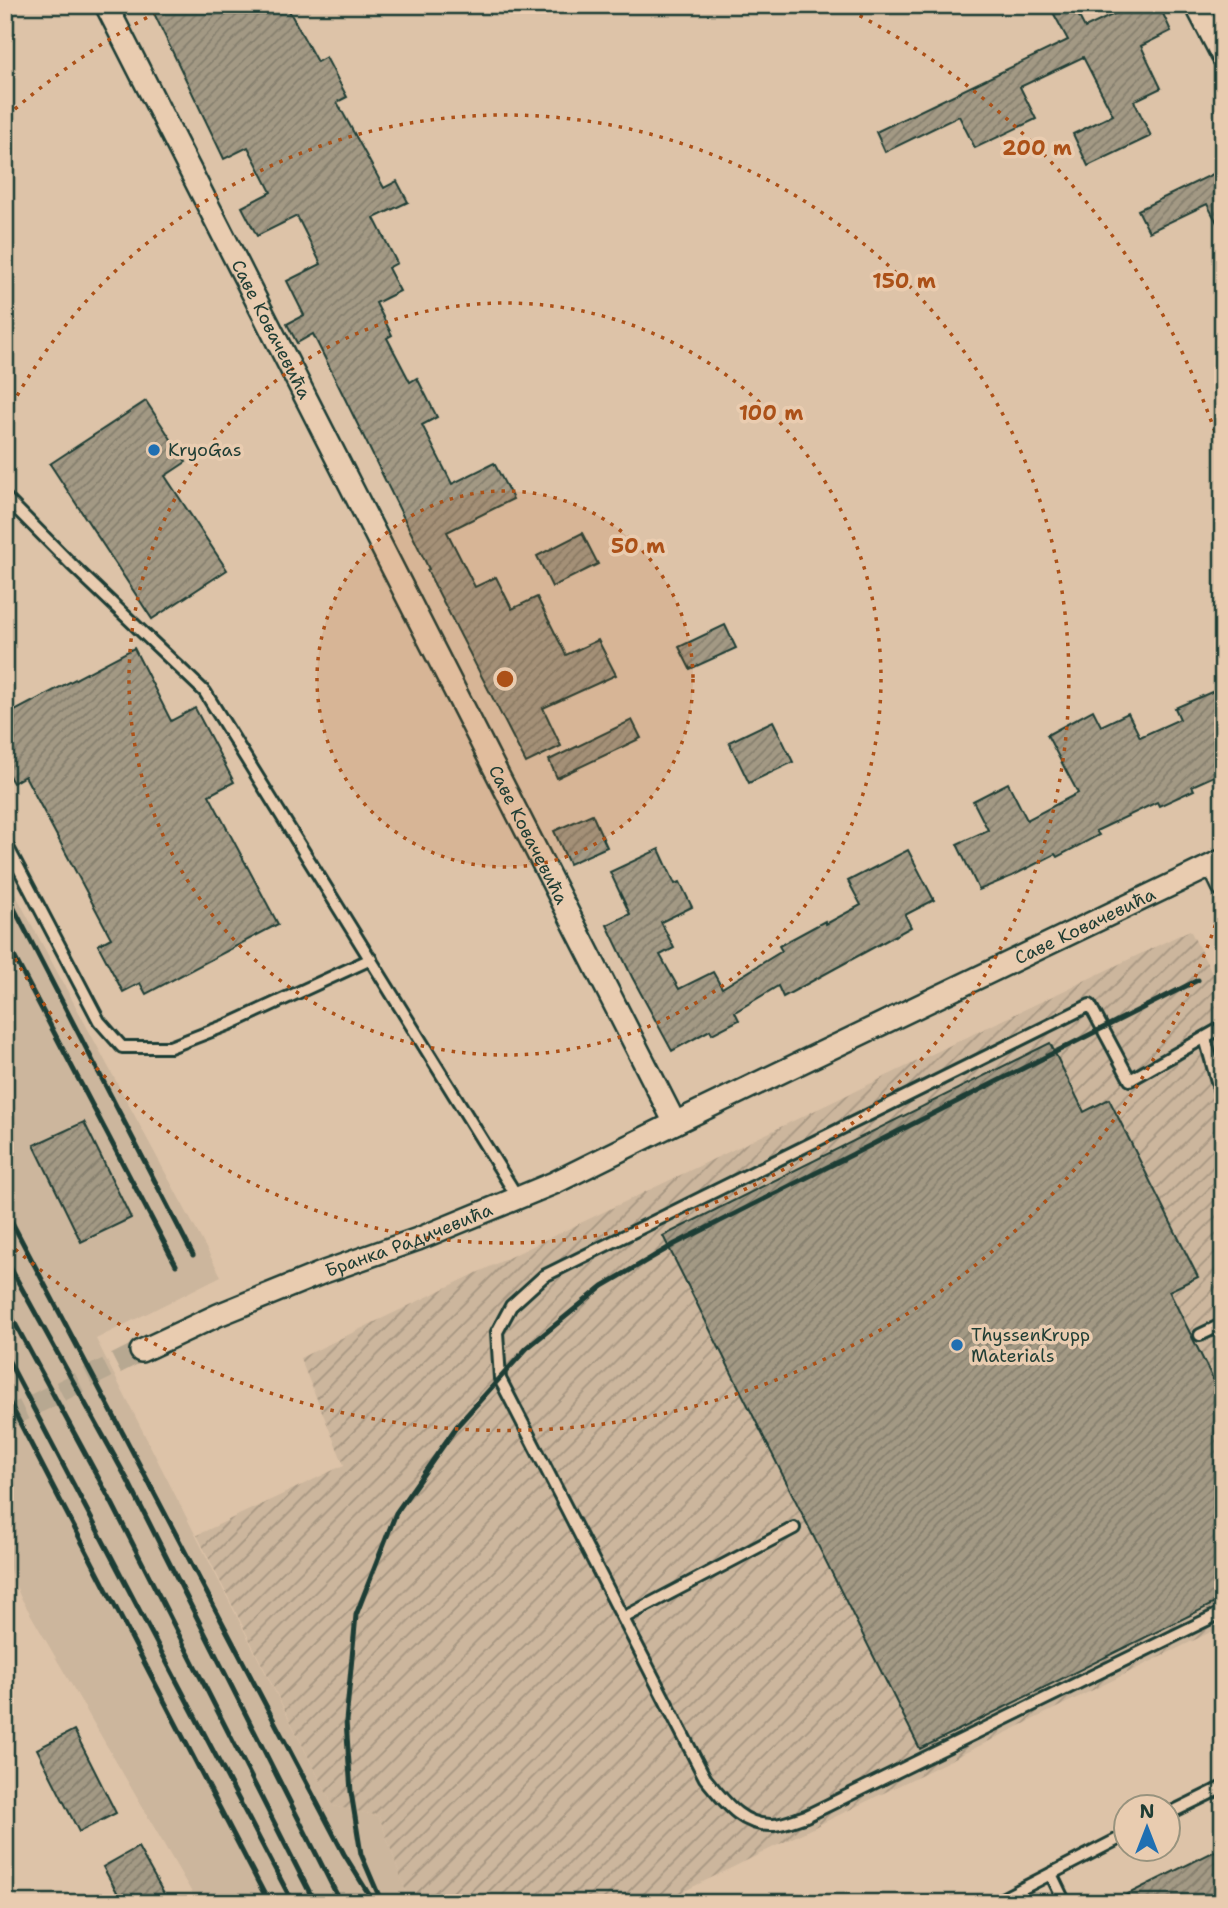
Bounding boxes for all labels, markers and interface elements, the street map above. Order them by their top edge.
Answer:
text: 200 m [1002,134,1072,162]
street label: Саве Ковачевића [226,256,317,403]
text: 150 m [872,267,936,295]
text: 100 m [739,399,803,427]
place label: KryoGas [168,438,242,462]
marker: KryoGas [146,442,162,458]
text: 50 m [611,532,665,560]
centre of rings [493,667,517,691]
street label: Саве Ковачевића [483,761,574,908]
street label: Саве Ковачевића [1011,882,1159,970]
street label: Бранка Радичевића [322,1198,496,1283]
place label: ThyssenKrupp Materials [971,1323,1090,1368]
marker: ThyssenKrupp Materials [949,1337,965,1353]
north arrow [1112,1792,1182,1862]
text: N [1139,1799,1155,1824]

